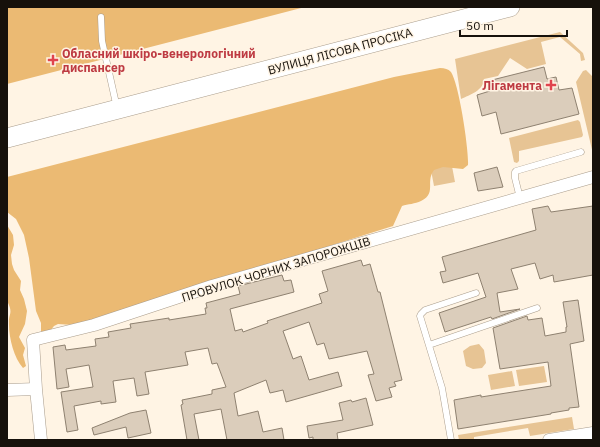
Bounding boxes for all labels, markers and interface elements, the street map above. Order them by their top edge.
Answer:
scale bar [460,12,567,38]
text: 50 m [466,18,494,33]
street label: ВУЛИЦЯ ЛІСОВА ПРОСІКА [266,24,414,78]
place label: Обласний шкіро-венерологічний диспансер [62,46,256,75]
marker: Обласний шкіро-венерологічний диспансер [47,54,59,66]
place label: Лігамента [482,78,542,93]
marker: Лігамента [545,79,557,91]
street label: ПРОВУЛОК ЧОРНИХ ЗАПОРОЖЦІВ [180,233,372,305]

